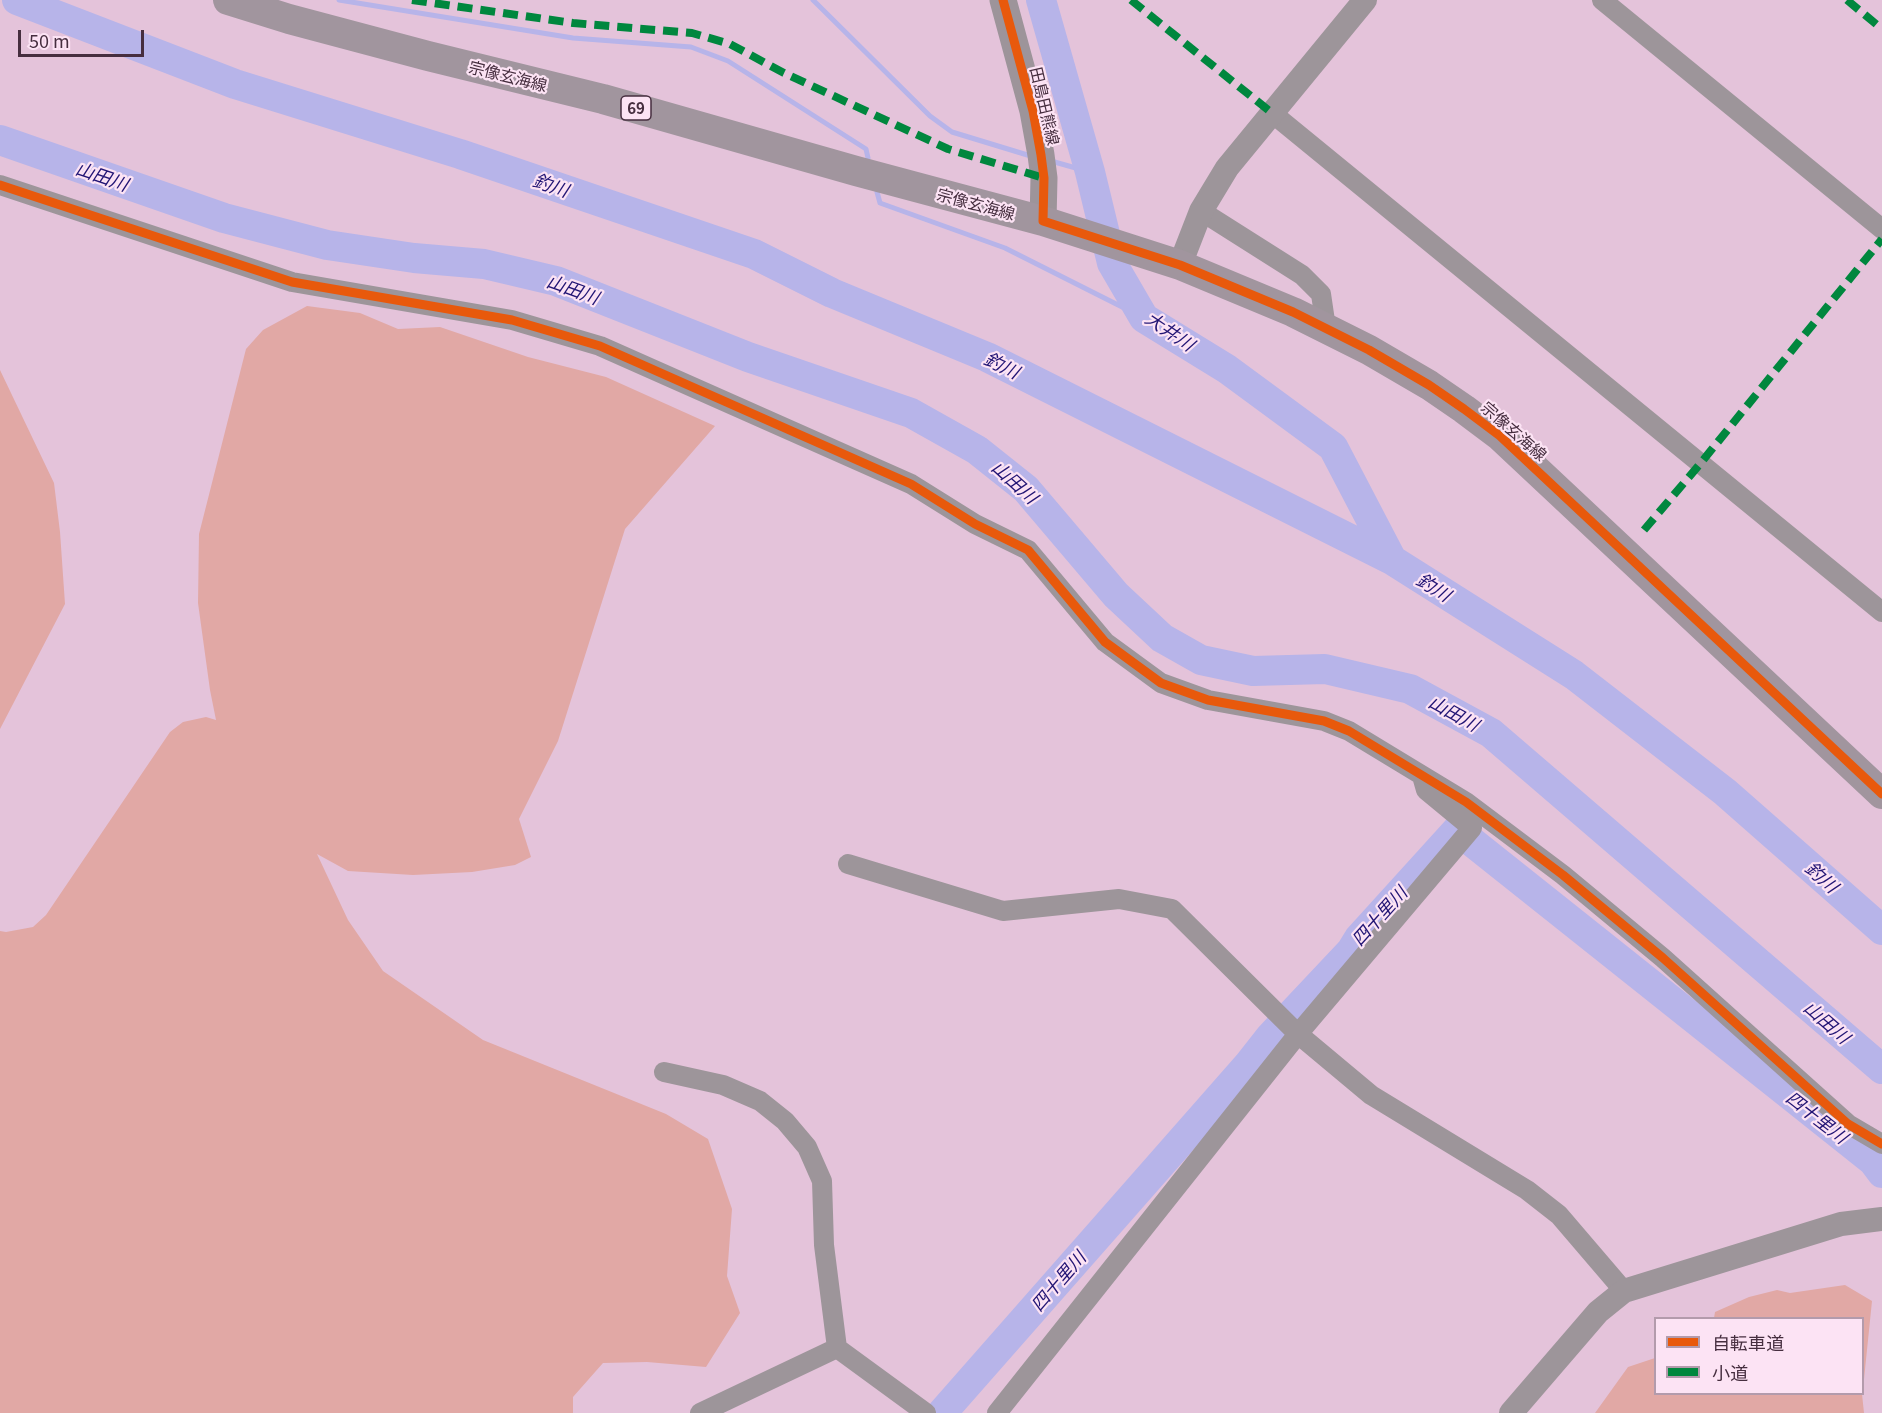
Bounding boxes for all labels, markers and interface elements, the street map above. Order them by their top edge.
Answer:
scale bar [21,18,147,56]
text: 50 m [29,27,70,53]
street label: 宗像玄海線 [467,57,549,95]
street label: 田島田熊線 [1027,65,1063,147]
road number: 69 [621,96,651,120]
water label: 山田川 [73,157,131,195]
water label: 釣川 [530,169,572,201]
street label: 宗像玄海線 [935,184,1017,224]
water label: 山田川 [544,270,602,308]
water label: 大井川 [1142,307,1198,355]
water label: 釣川 [981,347,1023,383]
street label: 宗像玄海線 [1478,398,1550,464]
water label: 山田川 [988,456,1042,508]
water label: 釣川 [1413,568,1455,606]
water label: 山田川 [1425,690,1483,736]
water label: 釣川 [1801,857,1843,897]
water label: 四十里川 [1347,882,1411,950]
water label: 山田川 [1800,996,1854,1048]
water label: 四十里川 [1782,1086,1852,1148]
water label: 四十里川 [1026,1247,1090,1315]
legend [1654,1317,1864,1395]
text: 自転車道 [1712,1329,1784,1355]
text: 小道 [1712,1359,1748,1385]

